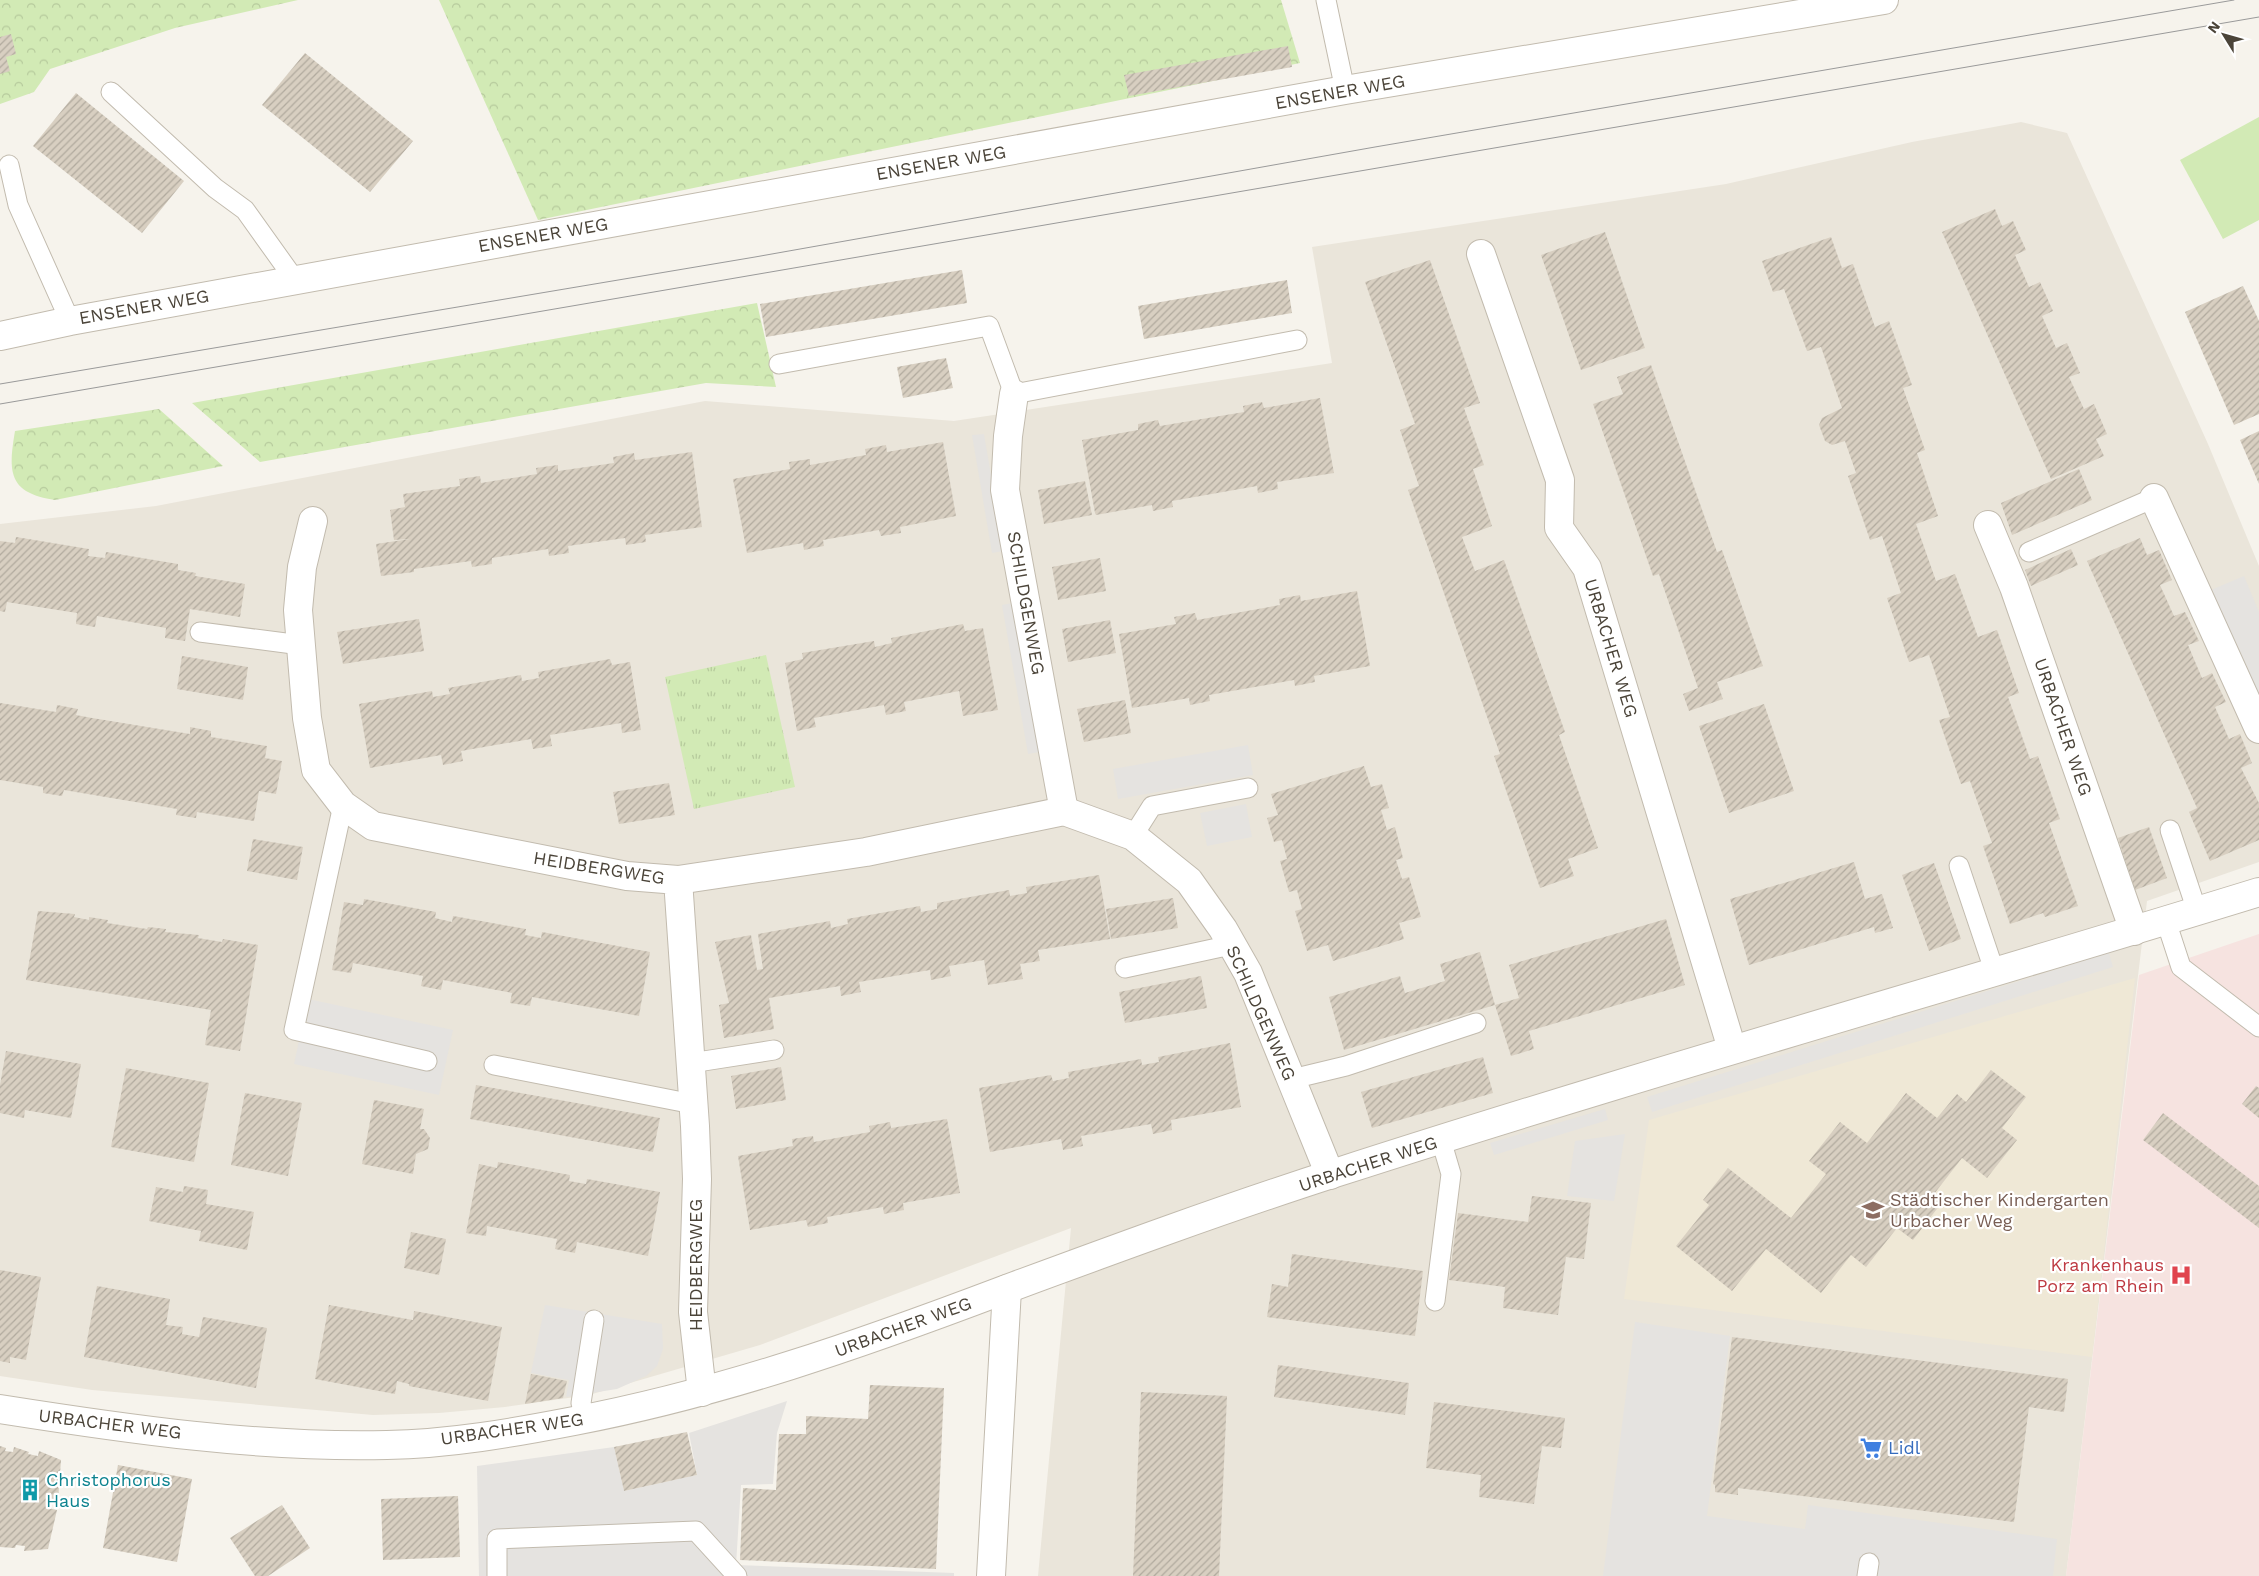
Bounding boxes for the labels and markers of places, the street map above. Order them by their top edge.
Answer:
place label: Städtischer Kindergarten Urbacher Weg [1890,1189,2109,1231]
school or university icon: Städtischer Kindergarten Urbacher Weg [1860,1197,1886,1223]
place label: Krankenhaus Porz am Rhein [2036,1254,2164,1296]
hospital icon: Krankenhaus Porz am Rhein [2168,1262,2194,1288]
supermarket icon: Lidl [1858,1435,1884,1461]
place label: Lidl [1888,1437,1921,1458]
place label: Christophorus Haus [46,1469,171,1511]
building icon: Christophorus Haus [17,1477,43,1503]

